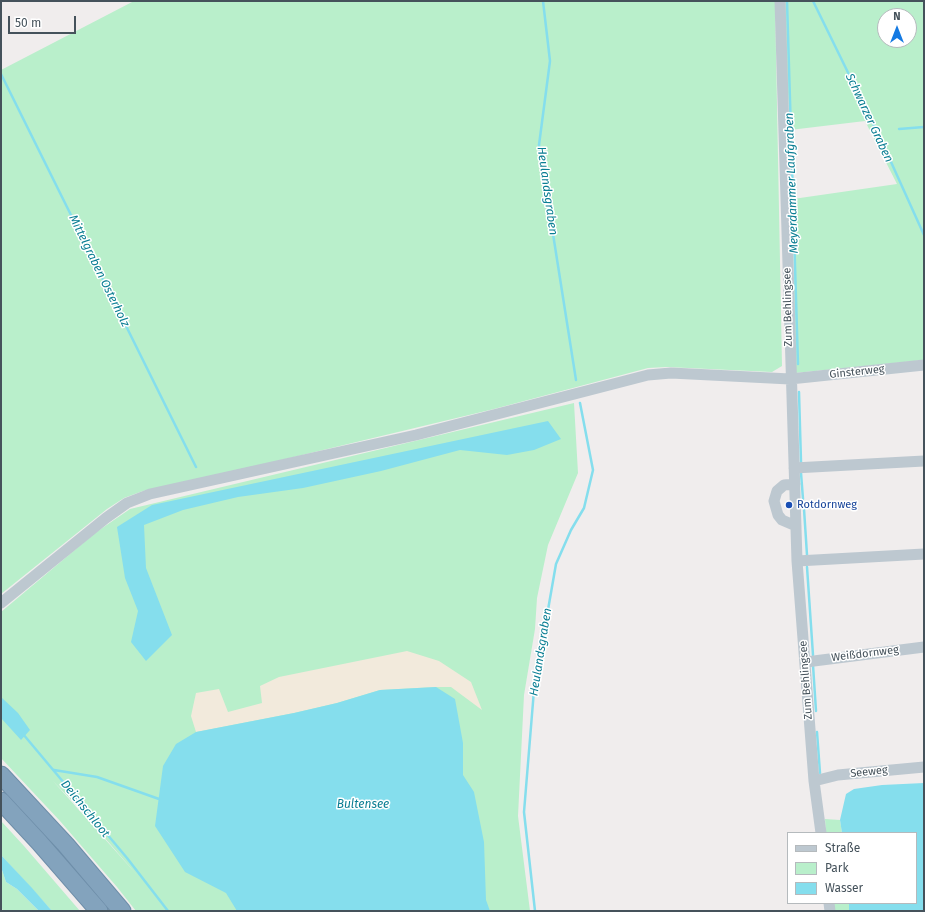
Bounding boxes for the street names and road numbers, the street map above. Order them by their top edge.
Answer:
street label: Zum Behlingsee [781,267,795,347]
street label: Ginsterweg [829,363,885,381]
street label: Zum Behlingsee [797,640,815,720]
street label: Weißdornweg [831,643,899,665]
street label: Seeweg [850,763,888,781]

